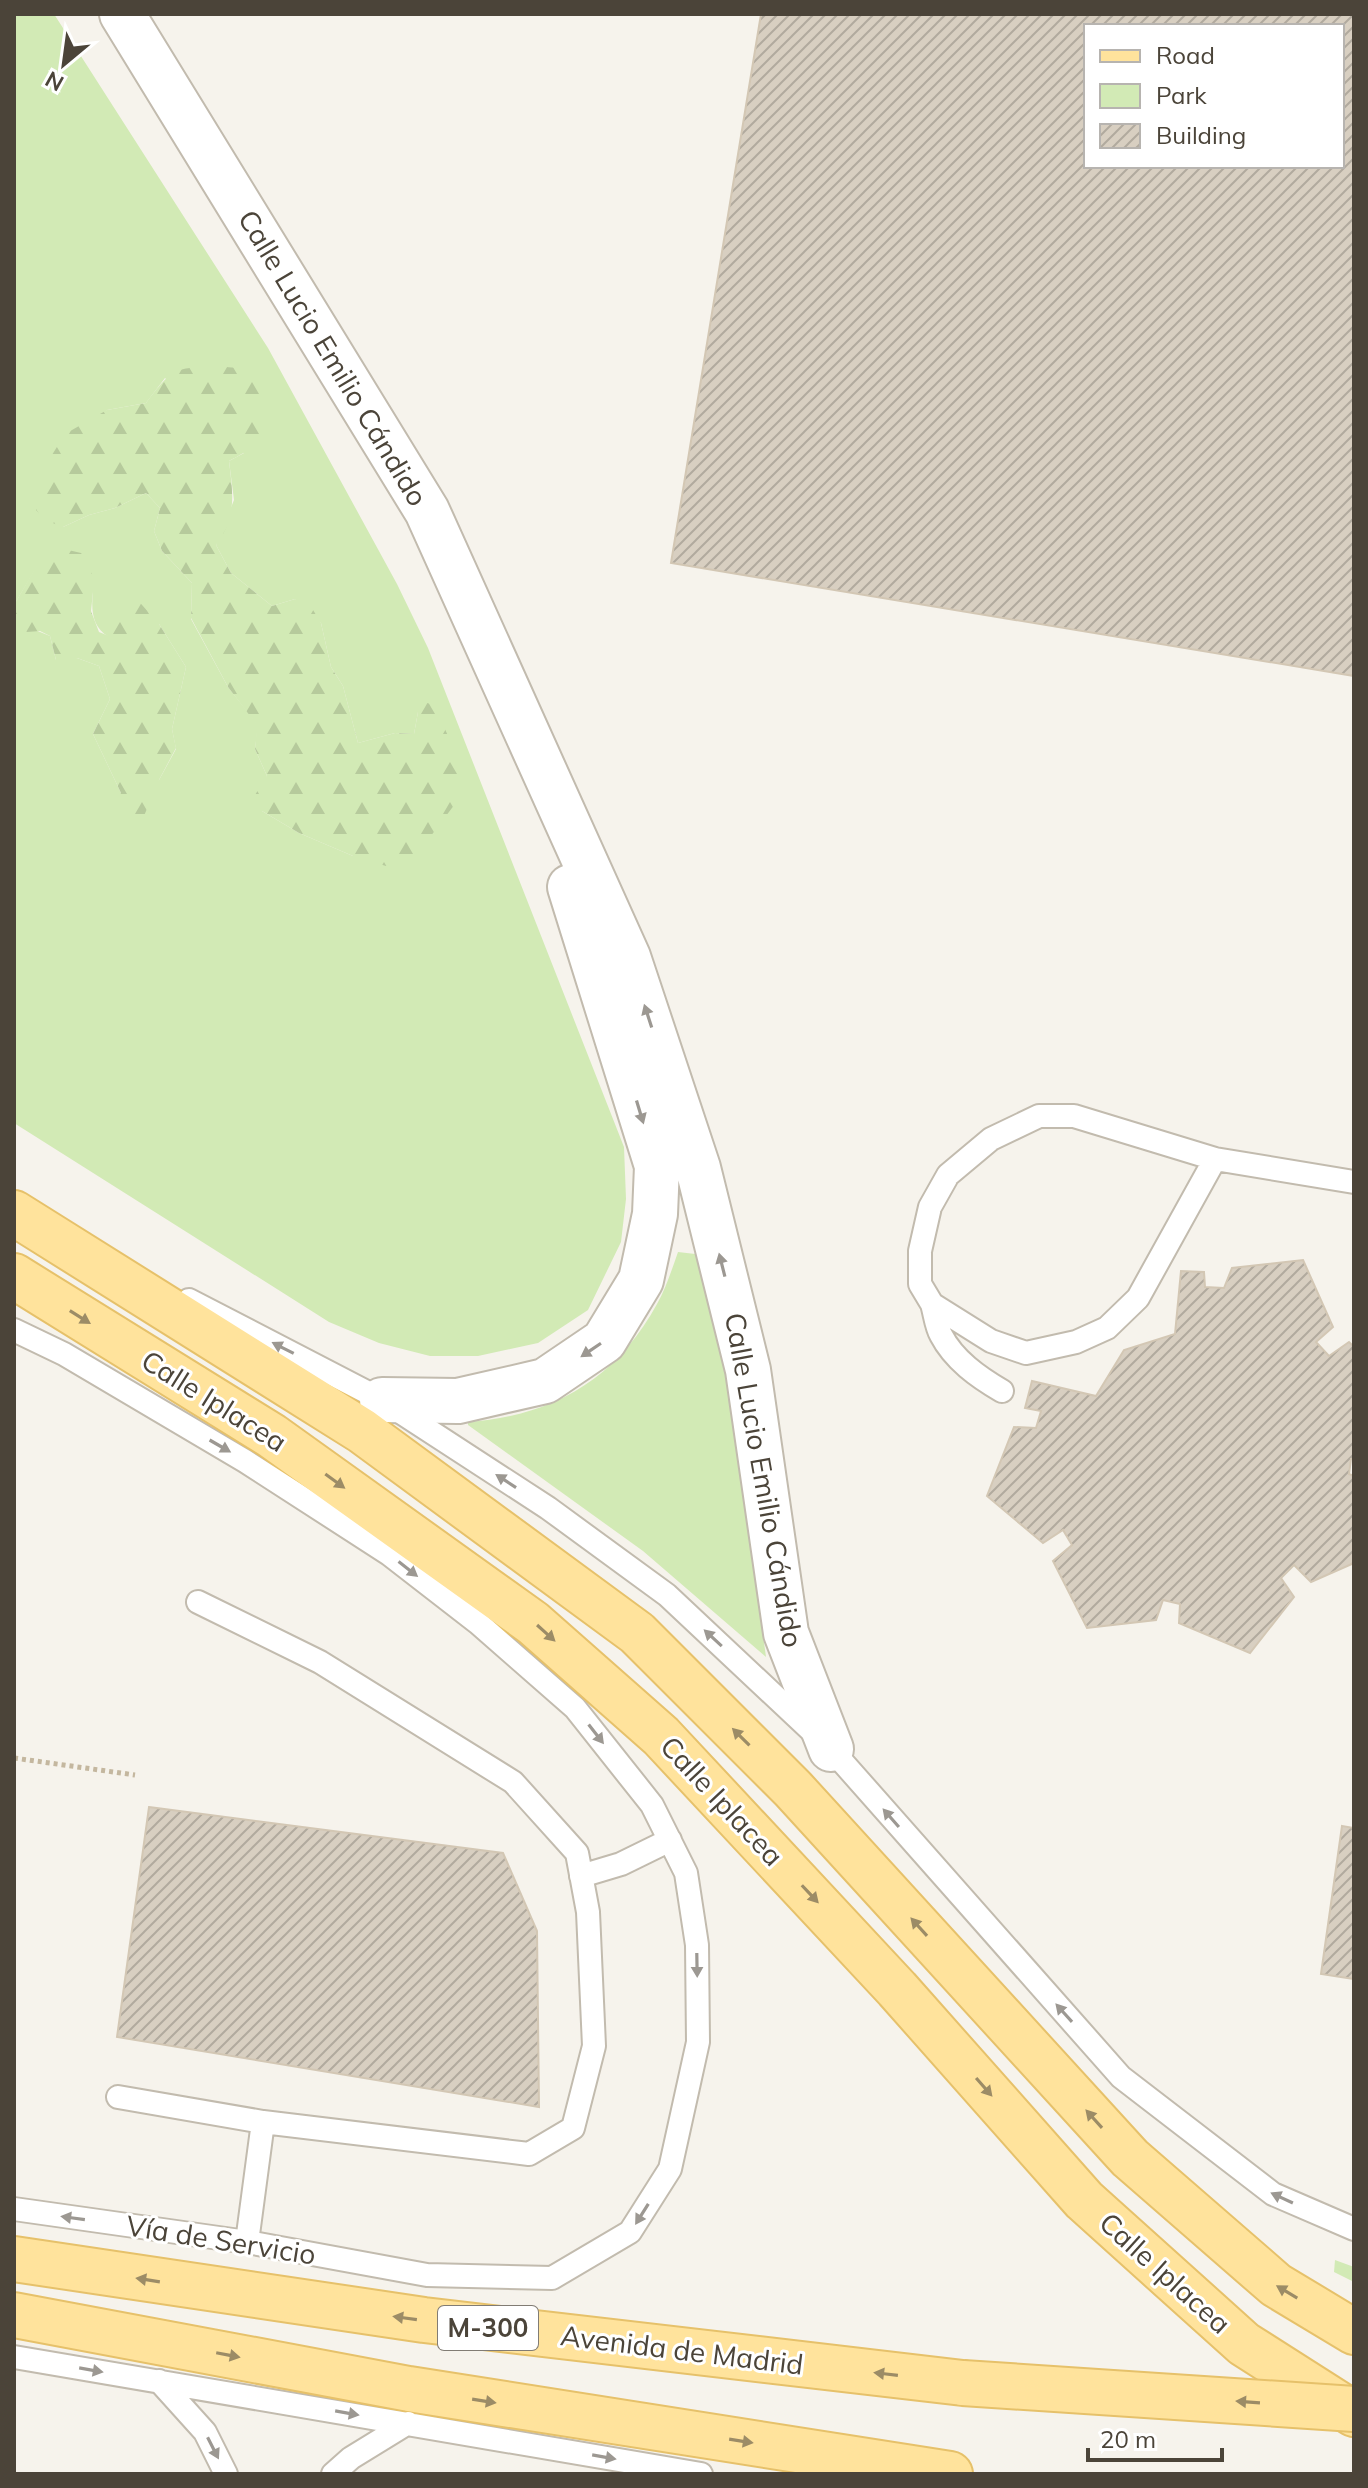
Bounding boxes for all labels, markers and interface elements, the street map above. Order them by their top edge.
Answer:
north arrow [24,24,104,104]
legend [1084,24,1344,168]
text: Road [1156,40,1215,70]
text: N [40,65,68,98]
text: Park [1156,80,1207,110]
text: Building [1156,120,1246,150]
street label: Calle Lucio Emilio Cándido [231,203,436,512]
one-way arrow [641,1004,653,1028]
one-way arrow [635,1100,647,1124]
one-way arrow [715,1253,728,1278]
one-way arrow [69,1310,91,1324]
street label: Calle Lucio Emilio Cándido [718,1310,811,1650]
street label: Calle Iplacea [135,1342,293,1459]
one-way arrow [272,1342,294,1356]
one-way arrow [580,1342,601,1357]
one-way arrow [209,1439,231,1453]
one-way arrow [324,1473,346,1489]
one-way arrow [496,1473,517,1488]
one-way arrow [398,1561,418,1577]
one-way arrow [536,1624,555,1642]
one-way arrow [704,1629,723,1648]
one-way arrow [587,1724,603,1744]
one-way arrow [732,1728,751,1747]
street label: Calle Iplacea [653,1729,791,1873]
one-way arrow [883,1809,900,1829]
one-way arrow [801,1885,819,1904]
one-way arrow [910,1917,928,1936]
one-way arrow [691,1953,703,1978]
one-way arrow [1055,2003,1073,2022]
one-way arrow [975,2078,993,2097]
one-way arrow [1085,2110,1103,2129]
one-way arrow [1271,2191,1294,2205]
one-way arrow [635,2203,649,2225]
street label: Calle Iplacea [1093,2205,1238,2341]
street label: Vía de Servicio [124,2207,318,2272]
one-way arrow [60,2211,85,2224]
one-way arrow [135,2273,160,2285]
one-way arrow [1276,2285,1298,2299]
road number: M-300 [438,2306,538,2350]
one-way arrow [392,2311,417,2324]
street label: Avenida de Madrid [559,2317,805,2382]
one-way arrow [216,2349,241,2361]
one-way arrow [79,2364,104,2377]
one-way arrow [873,2367,898,2380]
one-way arrow [472,2395,497,2407]
one-way arrow [1235,2395,1260,2408]
one-way arrow [335,2407,360,2420]
scale bar [1088,2412,1222,2462]
text: 20 m [1100,2424,1156,2454]
one-way arrow [729,2435,754,2448]
one-way arrow [206,2436,219,2459]
one-way arrow [591,2452,616,2464]

